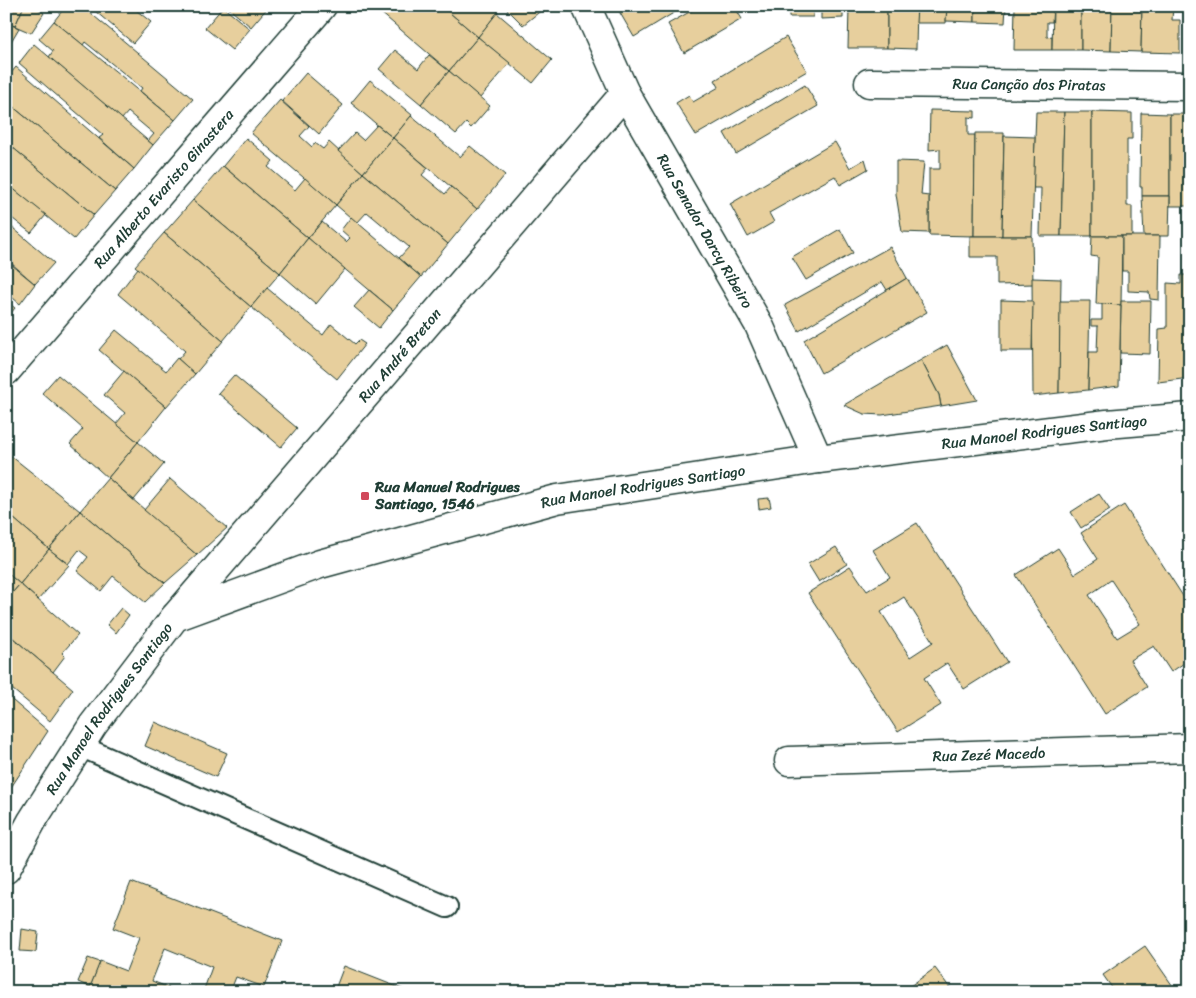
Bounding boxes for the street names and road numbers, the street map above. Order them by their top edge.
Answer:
street label: Rua Canção dos Piratas [952,71,1106,98]
street label: Rua Alberto Evaristo Ginastera [87,103,241,275]
street label: Rua Senador Darcy Ribeiro [650,149,760,314]
street label: Rua André Breton [351,302,448,408]
street label: Rua Manoel Rodrigues Santiago [940,408,1148,457]
street label: Rua Manoel Rodrigues Santiago [538,457,747,516]
street label: Rua Manoel Rodrigues Santiago [39,616,180,800]
street label: Rua Zezé Macedo [932,740,1046,769]

